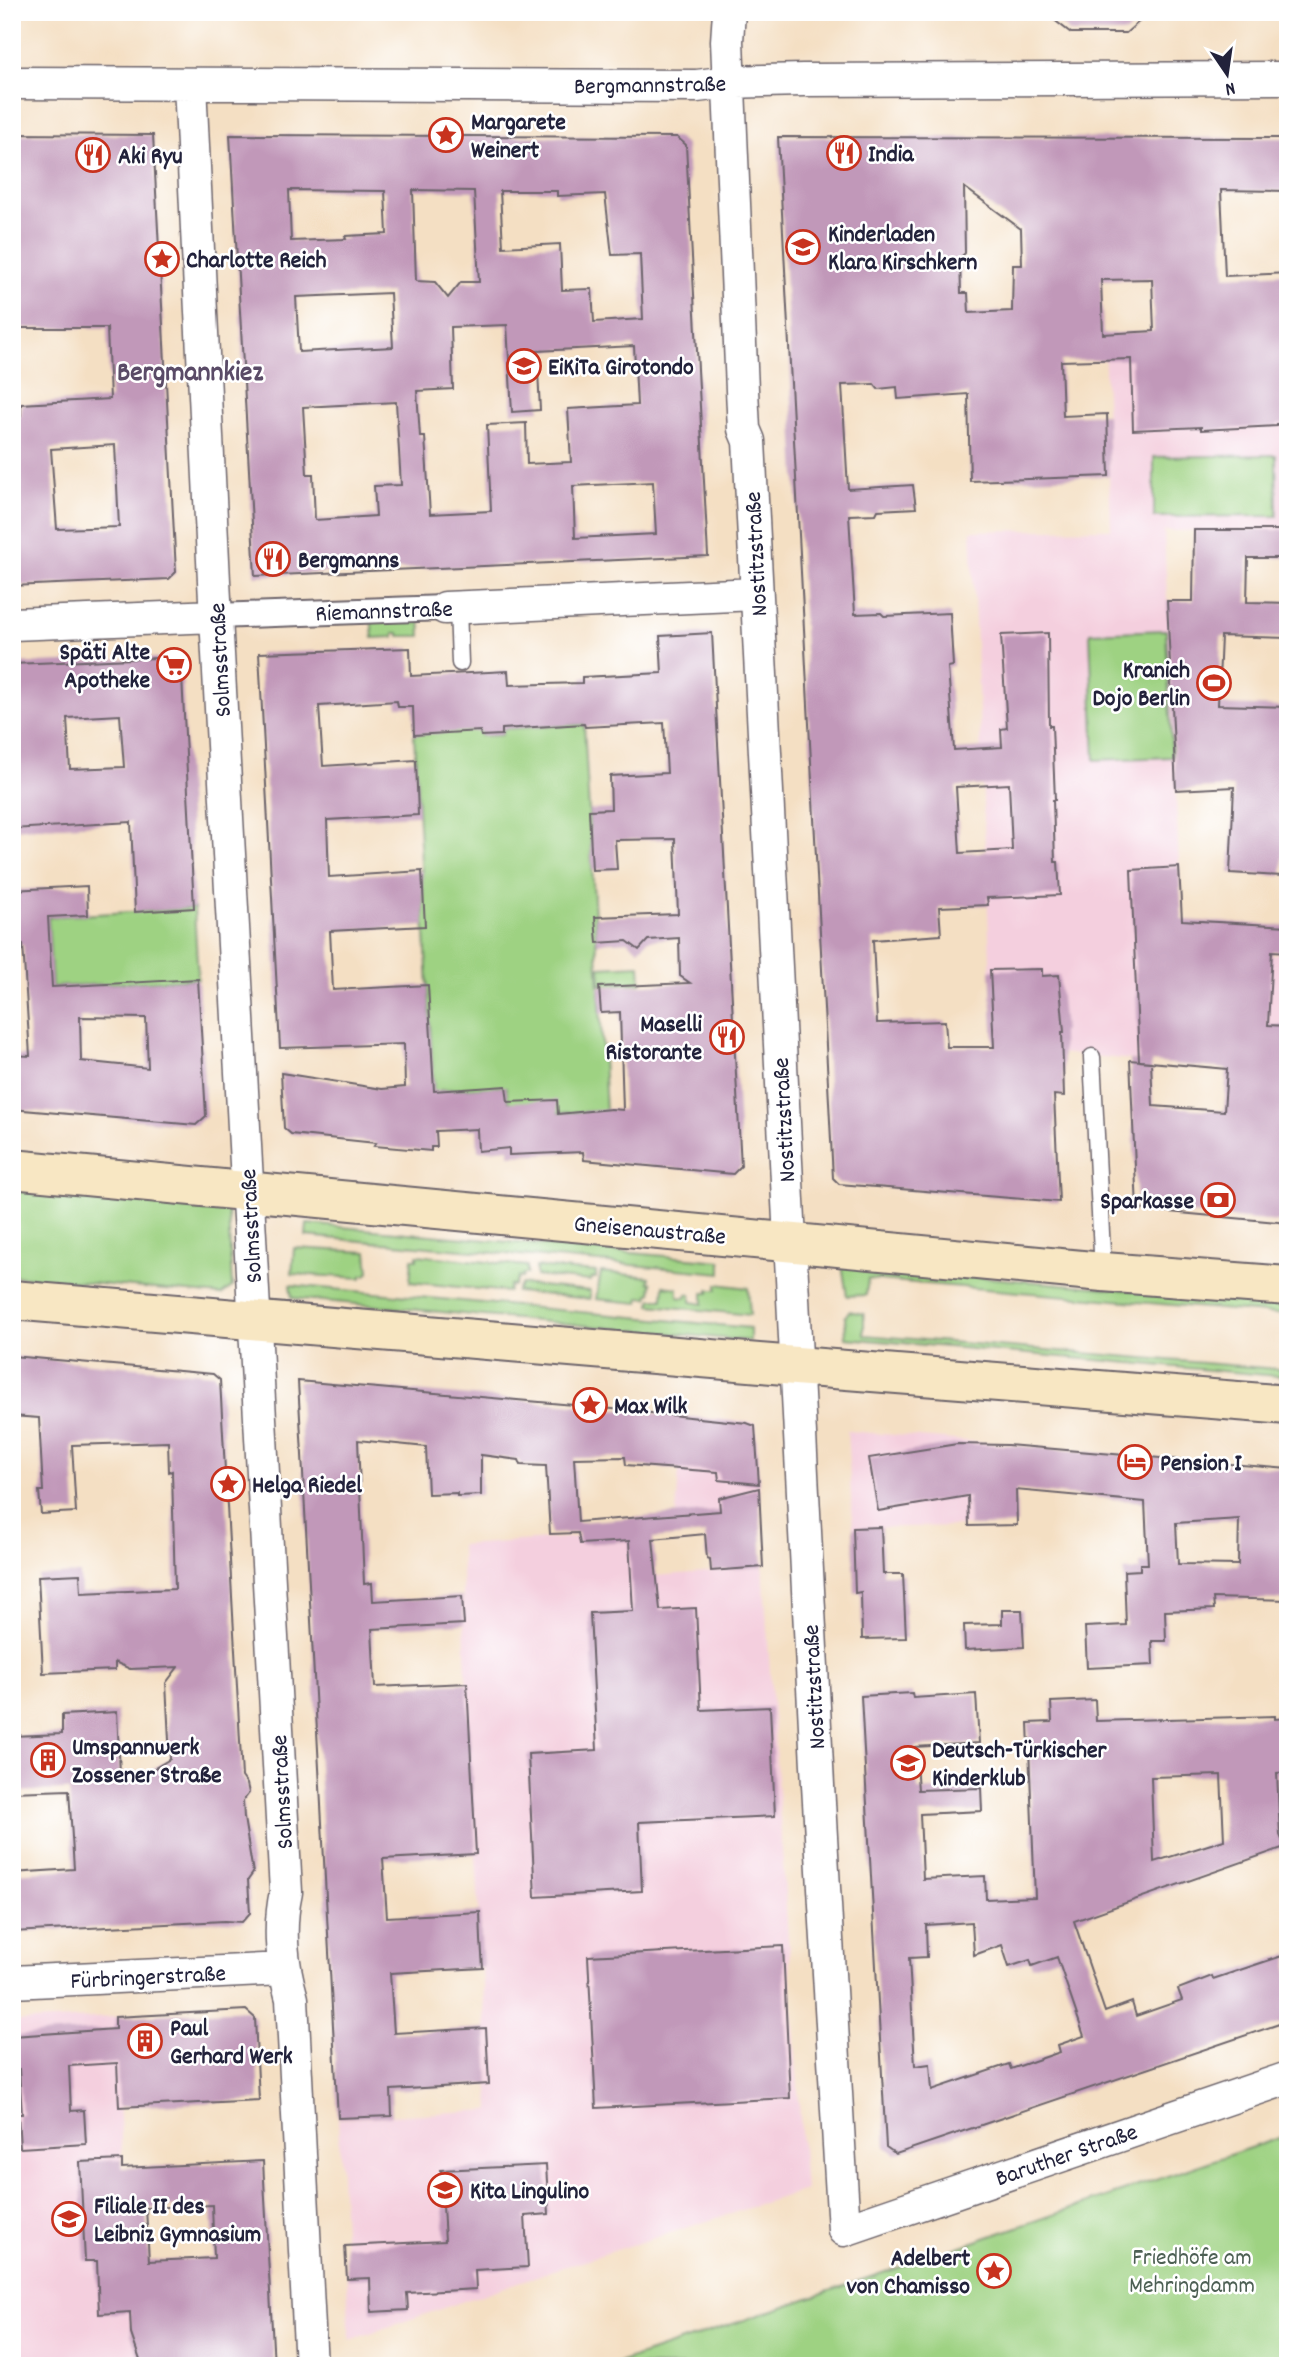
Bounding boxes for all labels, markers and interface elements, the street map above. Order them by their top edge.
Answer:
north arrow [1192,38,1262,108]
street label: Bergmannstraße [574,69,727,105]
text: N [1222,73,1238,101]
place label: Margarete Weinert [471,107,566,169]
place icon: Margarete Weinert [427,116,465,154]
restaurant icon: India [825,134,863,172]
restaurant icon: Aki Ryu [74,136,112,174]
place label: India [868,139,914,173]
place label: Aki Ryu [118,141,183,175]
place label: Kinderladen Klara Kirschkern [828,219,977,281]
school or university icon: Kinderladen Klara Kirschkern [784,228,822,266]
place icon: Charlotte Reich [143,240,181,278]
place label: Charlotte Reich [186,245,326,279]
school or university icon: EiKiTa Girotondo [505,347,543,385]
place label: EiKiTa Girotondo [548,352,694,386]
district label: Bergmannkiez [117,355,263,395]
street label: Nostitzstraße [738,491,778,617]
restaurant icon: Bergmanns [254,540,292,578]
place label: Bergmanns [298,545,399,579]
street label: Riemannstraße [315,594,453,632]
street label: Solmsstraße [202,602,242,718]
place label: Späti Alte Apotheke [59,637,150,699]
supermarket icon: Späti Alte Apotheke [155,646,193,684]
place label: Kranich Dojo Berlin [1092,655,1190,717]
sports icon: Kranich Dojo Berlin [1195,664,1233,702]
place label: Maselli Ristorante [606,1009,703,1071]
restaurant icon: Maselli Ristorante [708,1018,746,1056]
street label: Nostitzstraße [766,1057,806,1183]
street label: Solmsstraße [233,1168,273,1284]
bank icon: Sparkasse [1199,1181,1237,1219]
place label: Sparkasse [1100,1186,1194,1220]
street label: Gneisenaustraße [572,1208,727,1256]
place icon: Max Wilk [571,1386,609,1424]
place label: Max Wilk [614,1391,688,1425]
hotel icon: Pension I [1116,1443,1154,1481]
place label: Pension I [1160,1448,1242,1482]
place icon: Helga Riedel [209,1465,247,1503]
place label: Helga Riedel [252,1470,362,1504]
street label: Nostitzstraße [796,1624,836,1750]
place label: Umspannwerk Zossener Straße [72,1732,222,1794]
street label: Solmsstraße [264,1734,304,1850]
place label: Deutsch-Türkischer Kinderklub [932,1735,1107,1797]
building icon: Umspannwerk Zossener Straße [29,1741,67,1779]
school or university icon: Deutsch-Türkischer Kinderklub [889,1744,927,1782]
street label: Fürbringerstraße [69,1958,227,2000]
place label: Paul Gerhard Werk [170,2013,293,2075]
building icon: Paul Gerhard Werk [126,2022,164,2060]
street label: Baruther Straße [991,2117,1143,2197]
school or university icon: Kita Lingulino [426,2171,464,2209]
place label: Kita Lingulino [470,2176,589,2210]
place label: Filiale II des Leibniz Gymnasium [94,2191,261,2253]
school or university icon: Filiale II des Leibniz Gymnasium [50,2200,88,2238]
park label: Friedhöfe am Mehringdamm [1129,2242,1255,2304]
place label: Adelbert von Chamisso [847,2243,970,2305]
place icon: Adelbert von Chamisso [975,2252,1013,2290]

